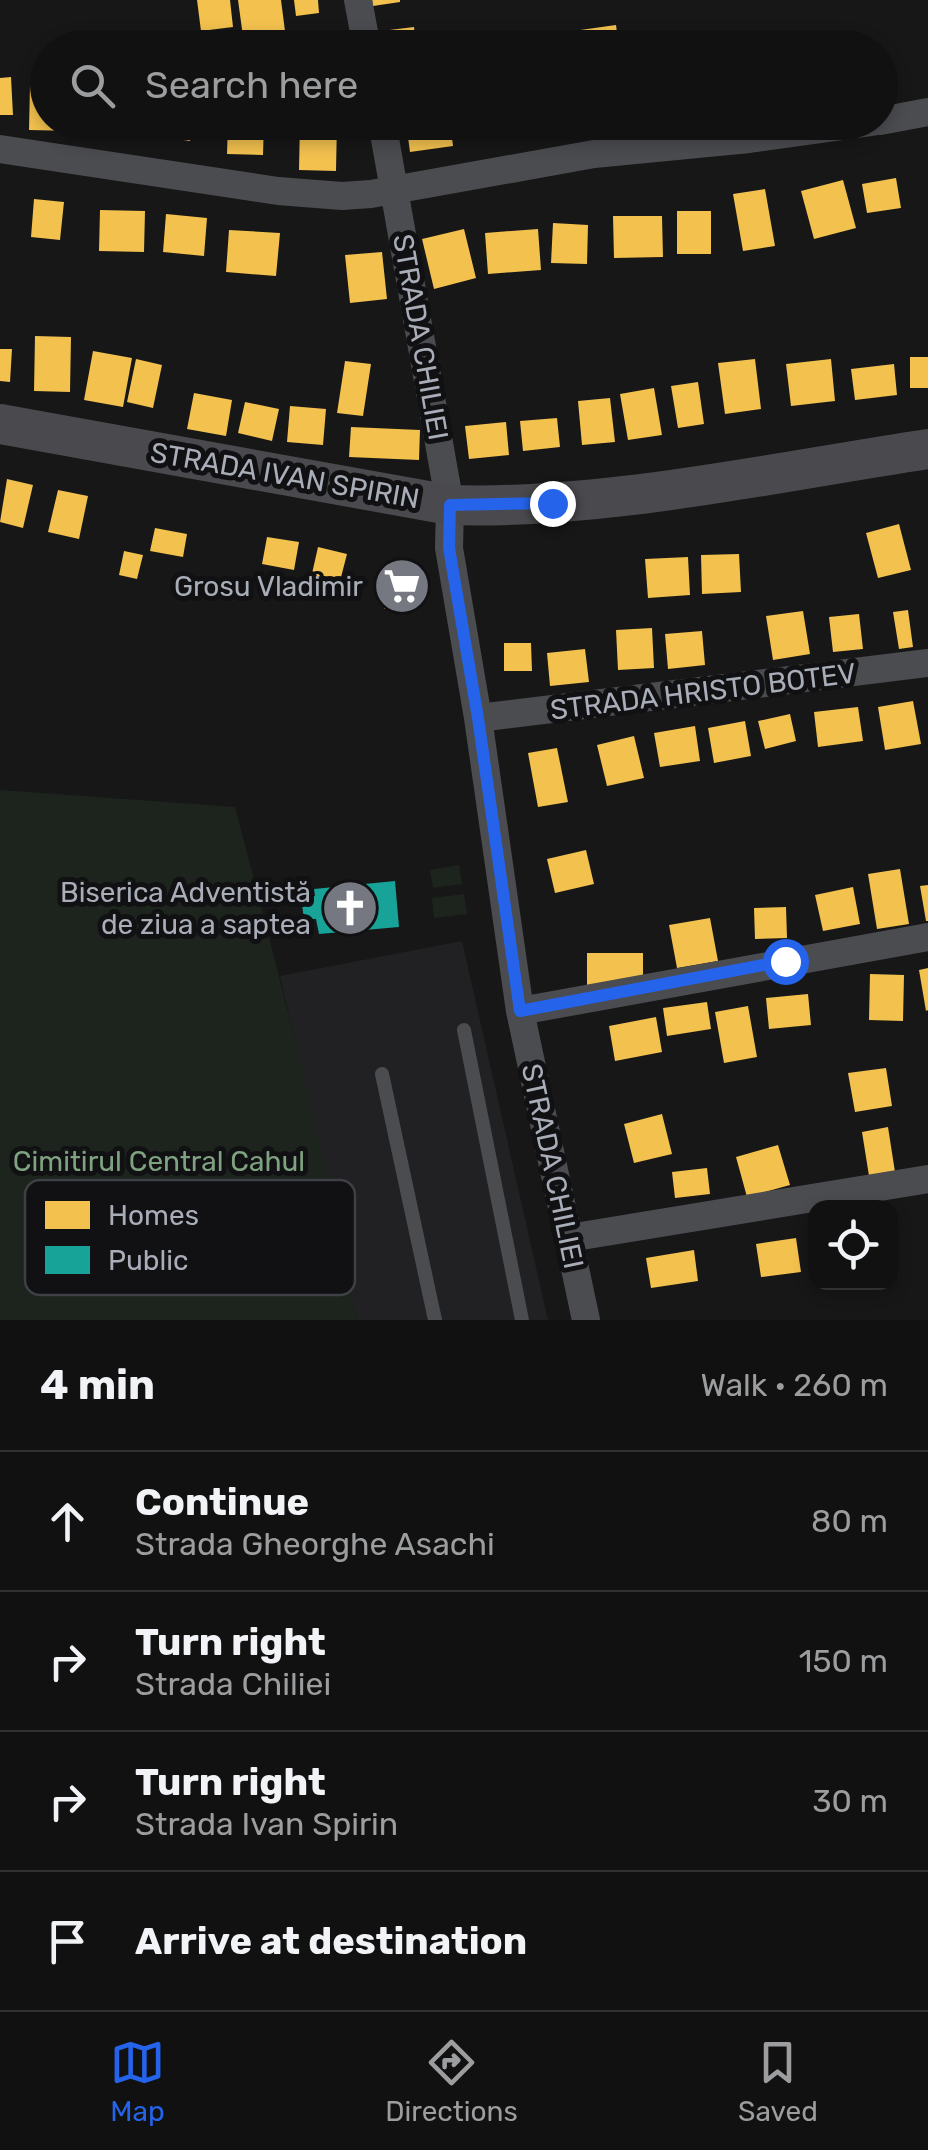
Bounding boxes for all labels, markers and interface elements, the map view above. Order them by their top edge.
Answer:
search box [30,30,898,140]
icon: search [65,58,120,113]
text: Search here [145,62,358,108]
street label: STRADA CHILIEI [386,231,455,443]
street label: STRADA IVAN SPIRIN [148,436,422,515]
route end [530,481,576,527]
supermarket icon: Grosu Vladimir [372,556,432,616]
place label: Grosu Vladimir [174,570,363,603]
street label: STRADA HRISTO BOTEV [548,656,858,727]
place label: Biserica Adventistă de ziua a saptea [60,876,311,941]
church icon: Biserica Adventistă de ziua a saptea [320,878,380,938]
route start [763,939,809,985]
street label: STRADA CHILIEI [515,1061,590,1272]
park label: Cimitirul Central Cahul [13,1145,305,1178]
legend [25,1180,355,1295]
text: Homes [108,1199,199,1232]
map controls [808,1200,898,1290]
button: locate [808,1200,898,1290]
text: Public [108,1244,189,1277]
text: 4 min [40,1360,155,1410]
text: Walk · 260 m [701,1366,888,1404]
text: Continue [135,1479,309,1525]
icon: ahead [40,1494,95,1549]
text: 80 m [811,1502,888,1540]
text: Strada Gheorghe Asachi [135,1525,495,1563]
text: Turn right [135,1619,326,1665]
icon: right [40,1634,95,1689]
text: 150 m [799,1642,888,1680]
text: Strada Chiliei [135,1665,331,1703]
text: Turn right [135,1759,326,1805]
icon: right [40,1774,95,1829]
text: 30 m [812,1782,888,1820]
text: Strada Ivan Spirin [135,1805,398,1843]
icon: arrive [40,1914,95,1969]
text: Arrive at destination [135,1918,527,1964]
tab: Map [110,2035,165,2128]
tab: Directions [385,2035,518,2128]
tab: Saved [738,2035,818,2128]

